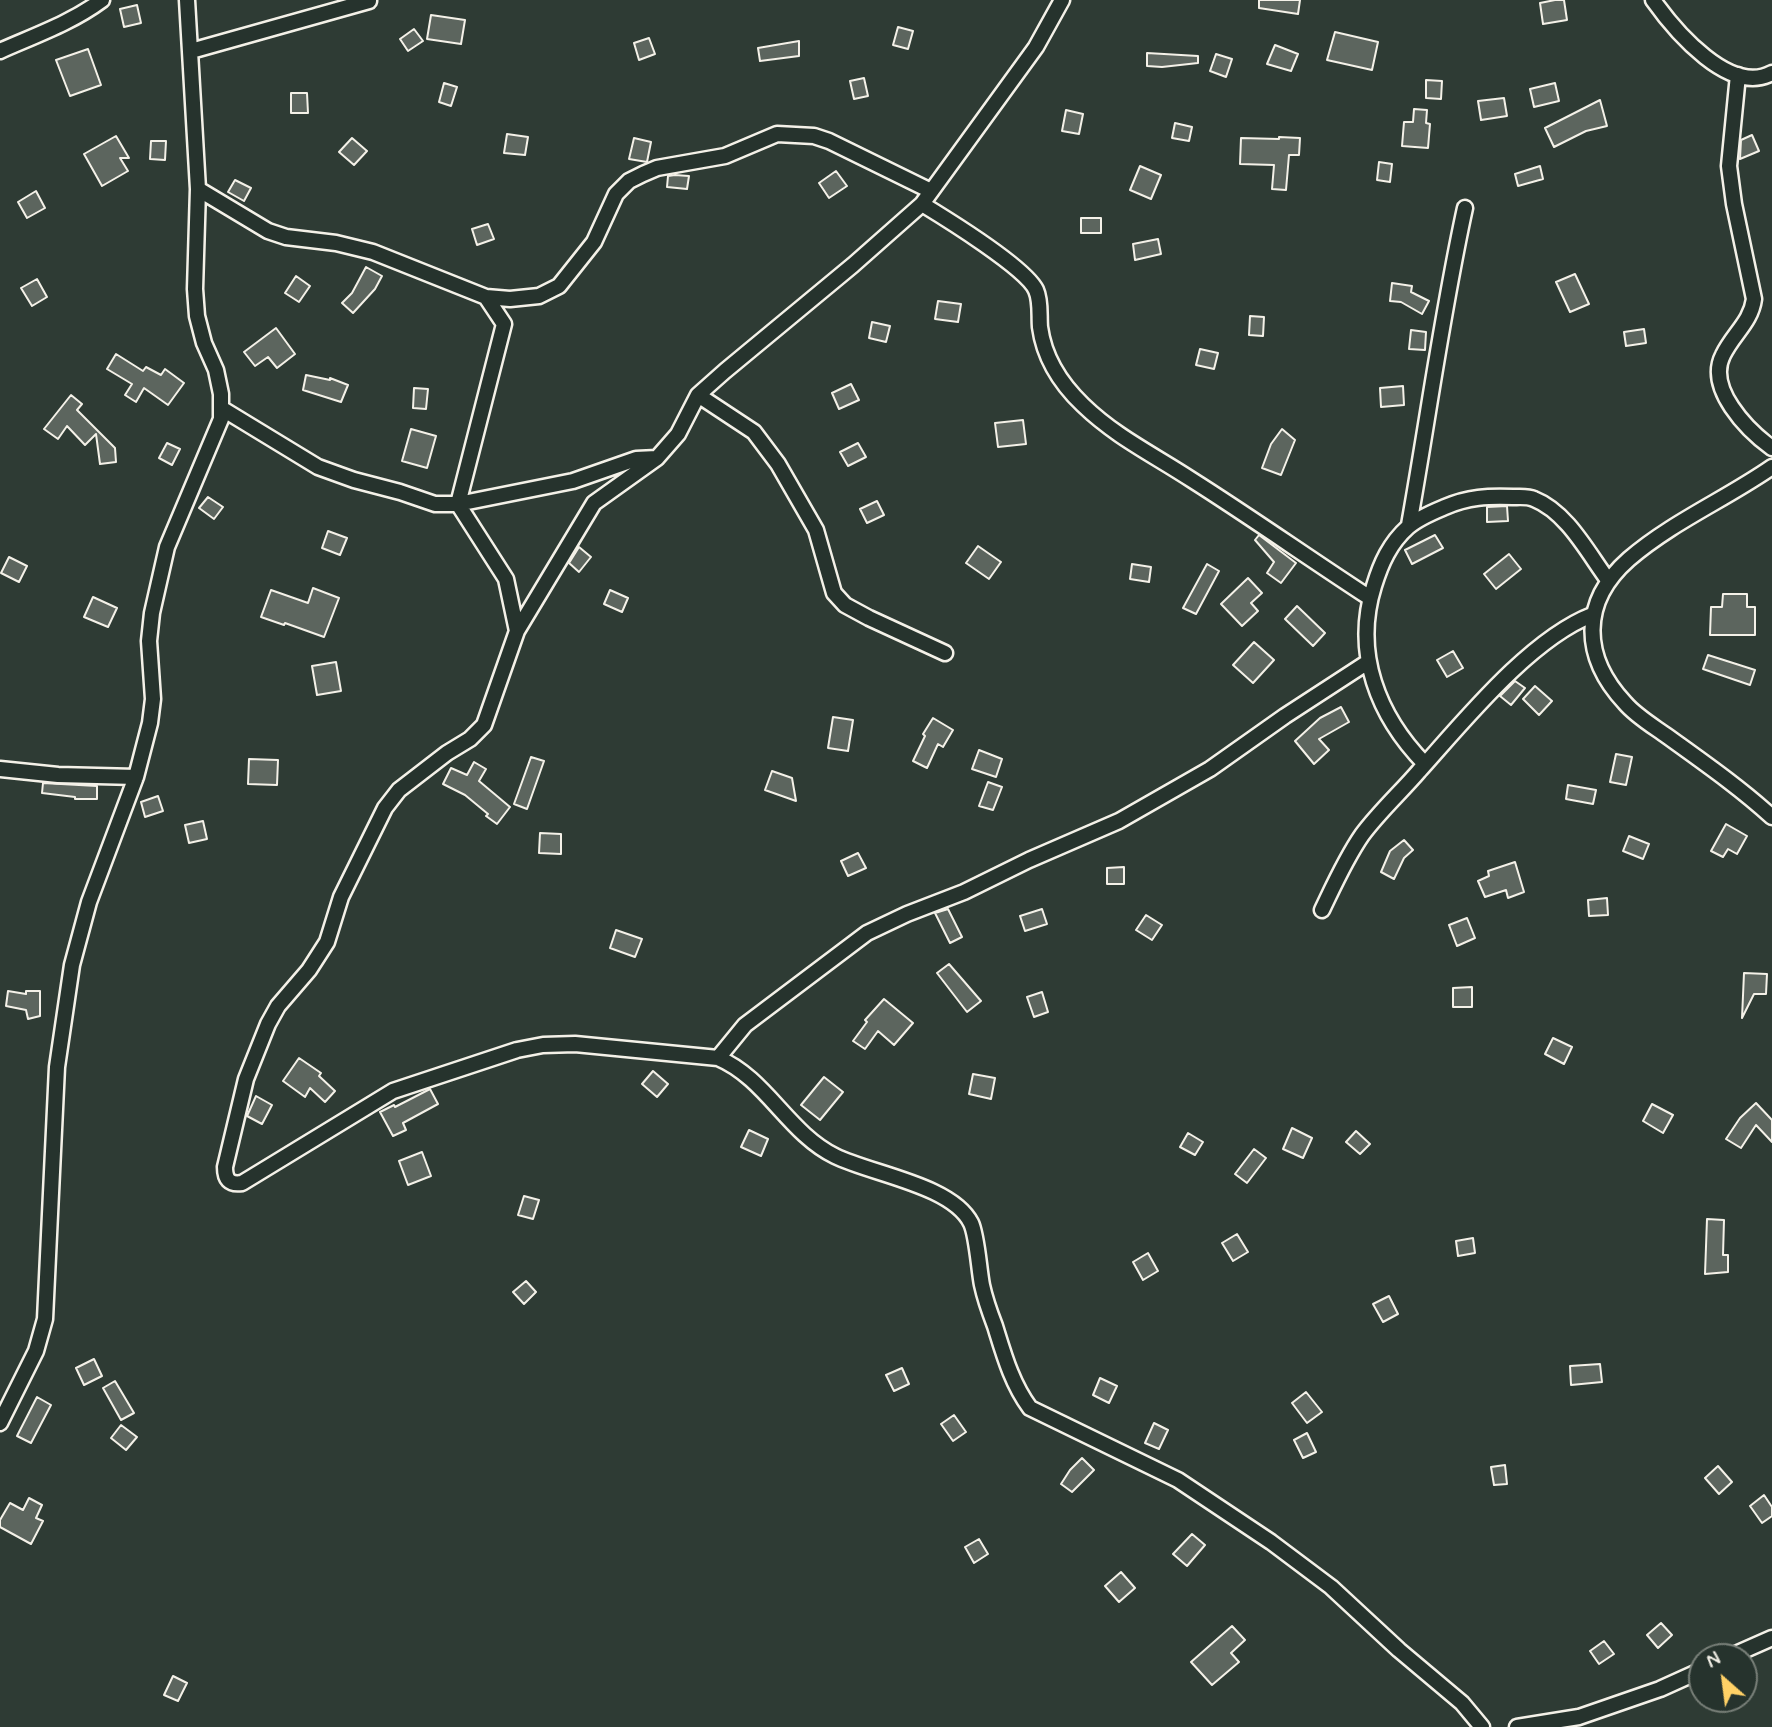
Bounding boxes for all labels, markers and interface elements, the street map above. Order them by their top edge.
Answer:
north arrow [1688,1643,1758,1713]
text: N [1702,1647,1725,1675]

